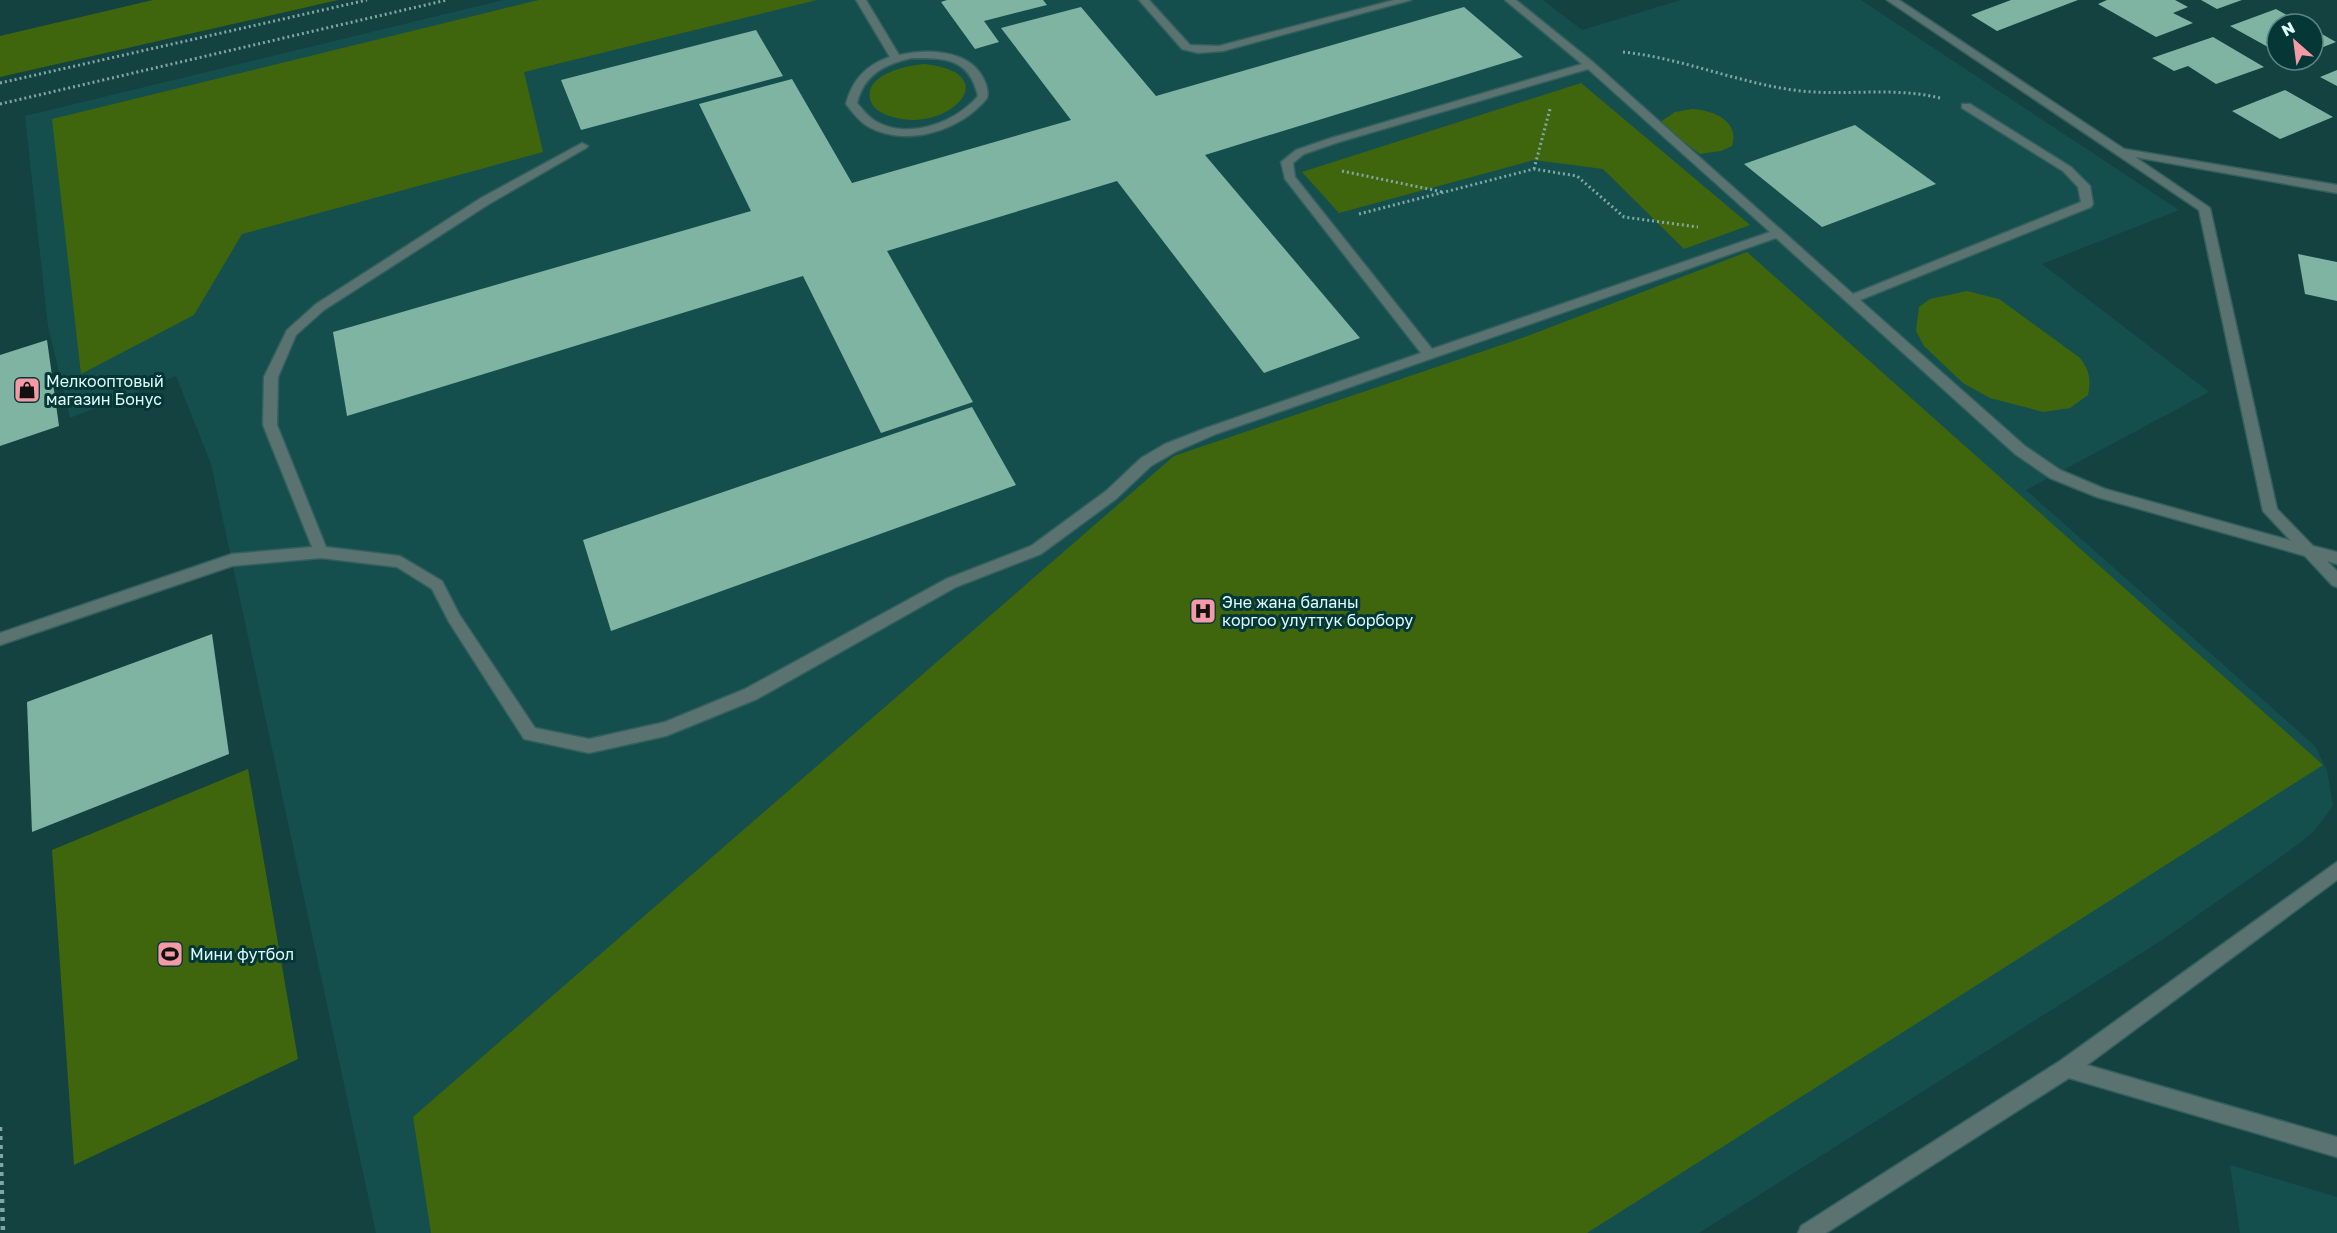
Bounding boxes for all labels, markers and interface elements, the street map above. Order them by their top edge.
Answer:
north arrow [2265,12,2325,72]
text: N [2278,17,2298,40]
place label: Мелкооптовый магазин Бонус [46,371,164,409]
shop icon: Мелкооптовый магазин Бонус [12,375,42,405]
place label: Эне жана баланы коргоо улуттук борбору [1222,592,1413,630]
hospital icon: Эне жана баланы коргоо улуттук борбору [1188,596,1218,626]
sports icon: Мини футбол [155,939,185,969]
place label: Мини футбол [190,944,294,964]

